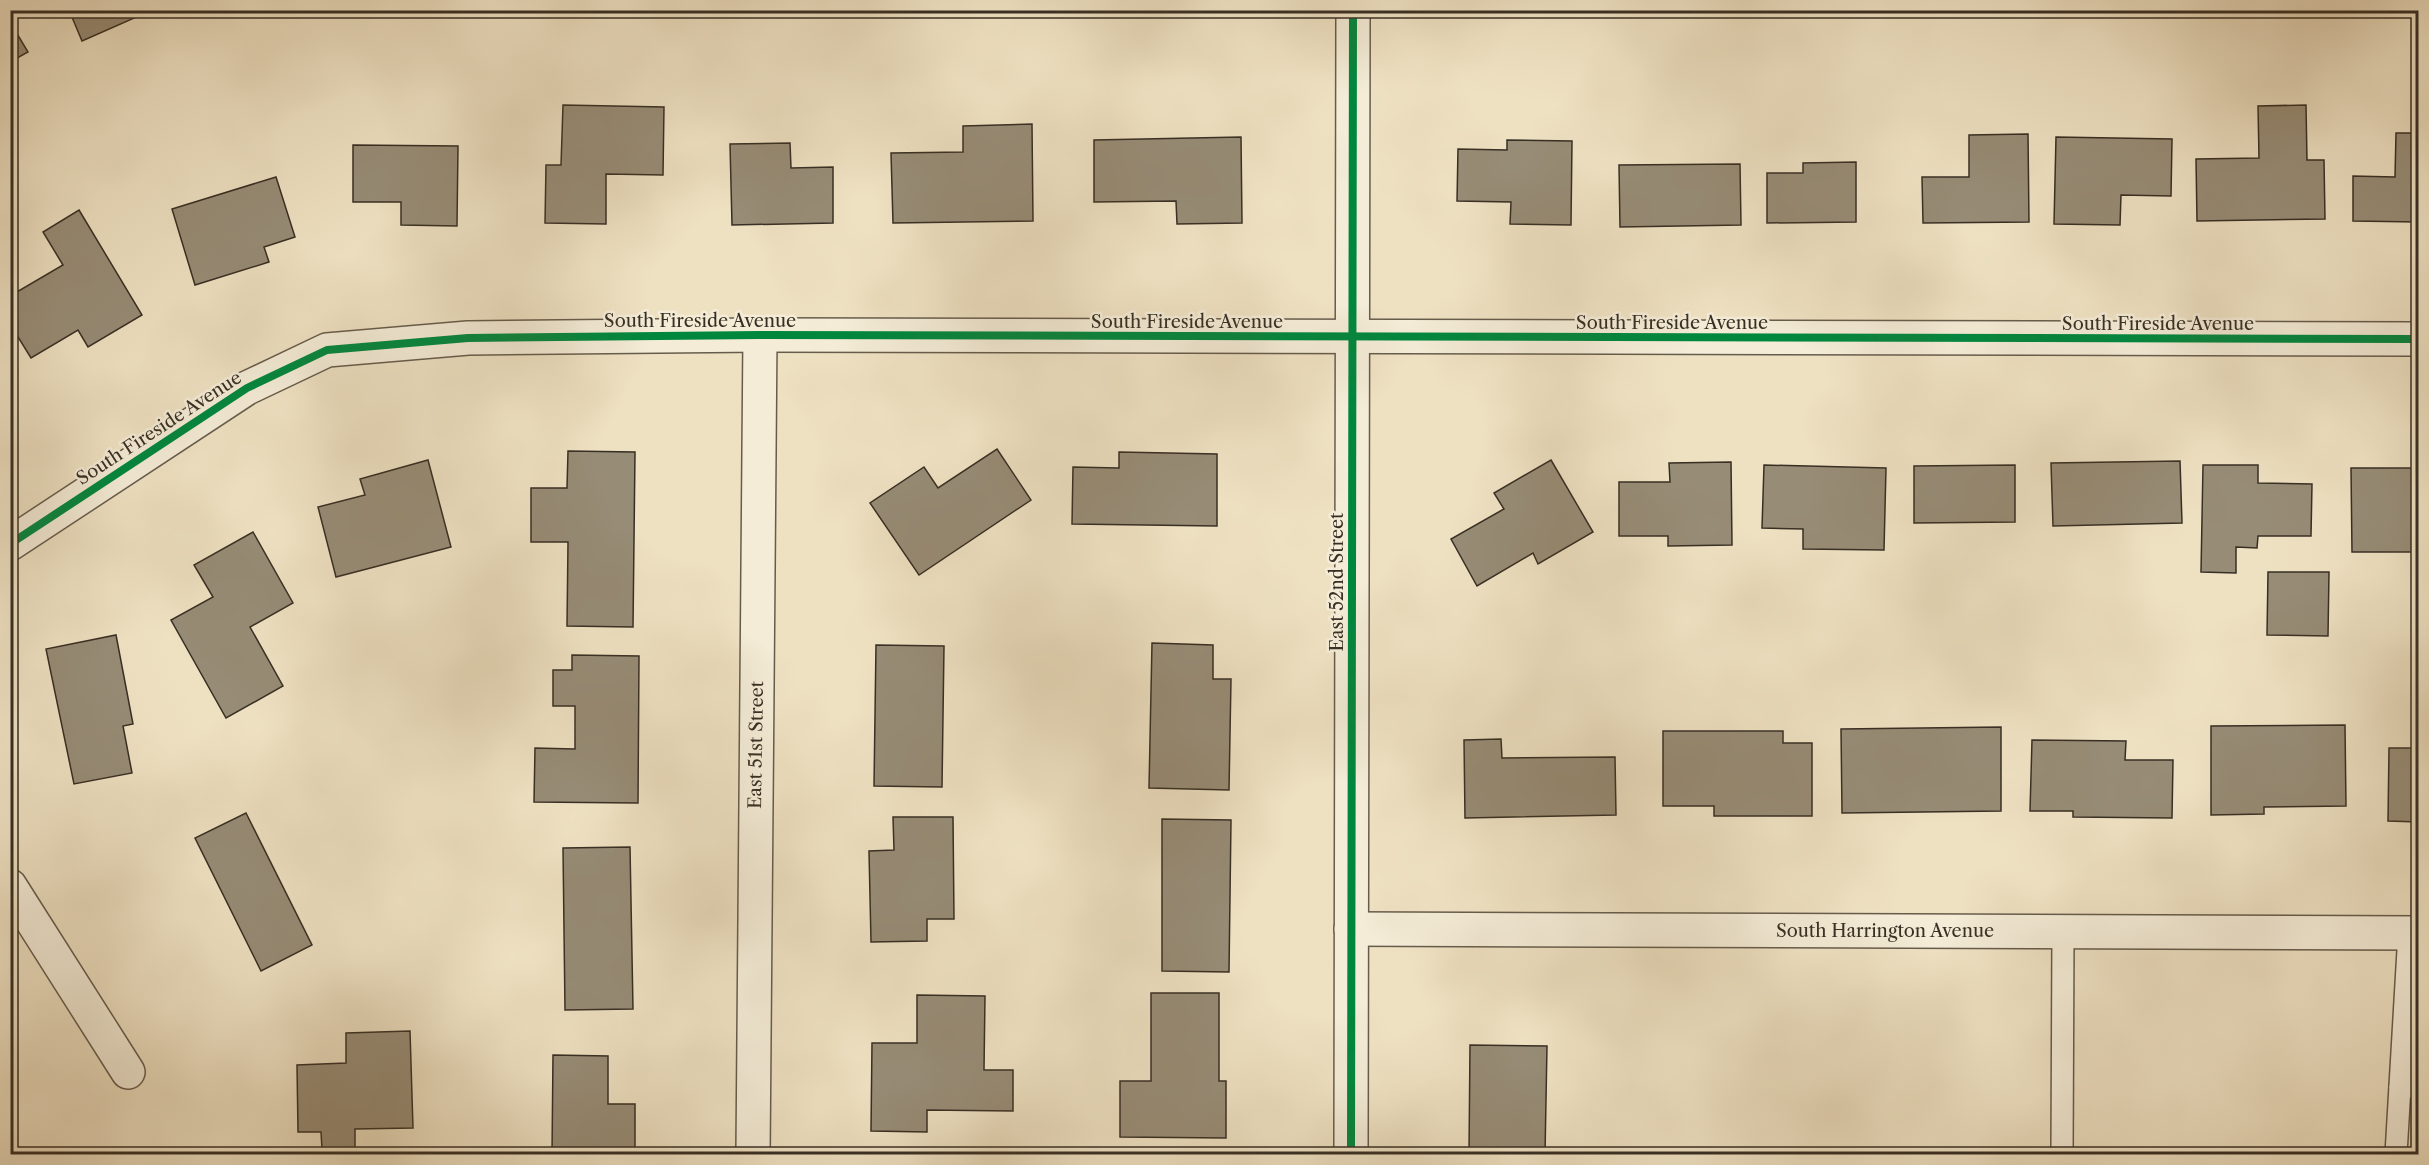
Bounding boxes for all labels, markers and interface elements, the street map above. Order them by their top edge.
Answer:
street label: South Fireside Avenue [604,310,796,332]
street label: South Fireside Avenue [1091,311,1283,333]
street label: South Fireside Avenue [1576,312,1768,334]
street label: South Fireside Avenue [2062,313,2254,335]
street label: South Fireside Avenue [72,366,246,490]
street label: East 52nd Street [1326,512,1348,651]
street label: East 51st Street [744,680,768,809]
street label: South Harrington Avenue [1776,920,1994,942]

